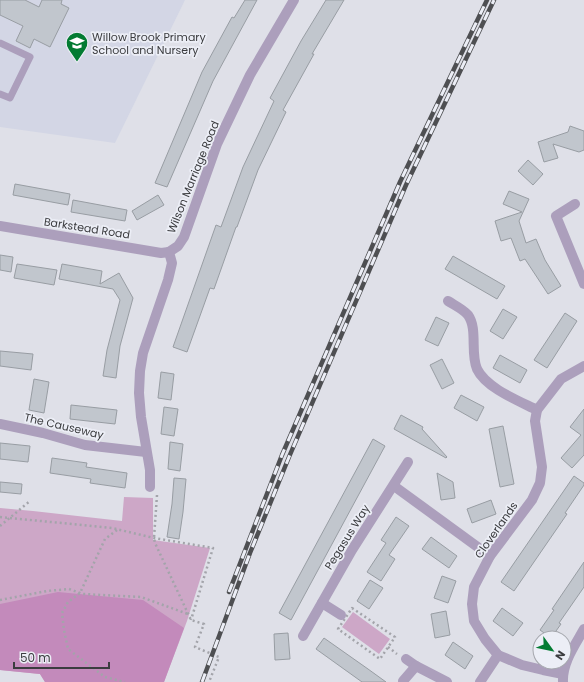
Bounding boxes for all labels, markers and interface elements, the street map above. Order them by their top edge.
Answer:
place label: Willow Brook Primary School and Nursery [92,29,206,58]
school or university icon: Willow Brook Primary School and Nursery [64,30,90,63]
street label: Wilson Marriage Road [163,118,223,236]
street label: Barkstead Road [43,213,131,243]
street label: The Causeway [23,409,106,443]
street label: Cloverlands [471,498,522,561]
street label: Pegasus Way [321,501,374,573]
north arrow [532,630,572,670]
scale bar [14,644,109,670]
text: N [551,648,569,663]
text: 50 m [20,649,51,666]

